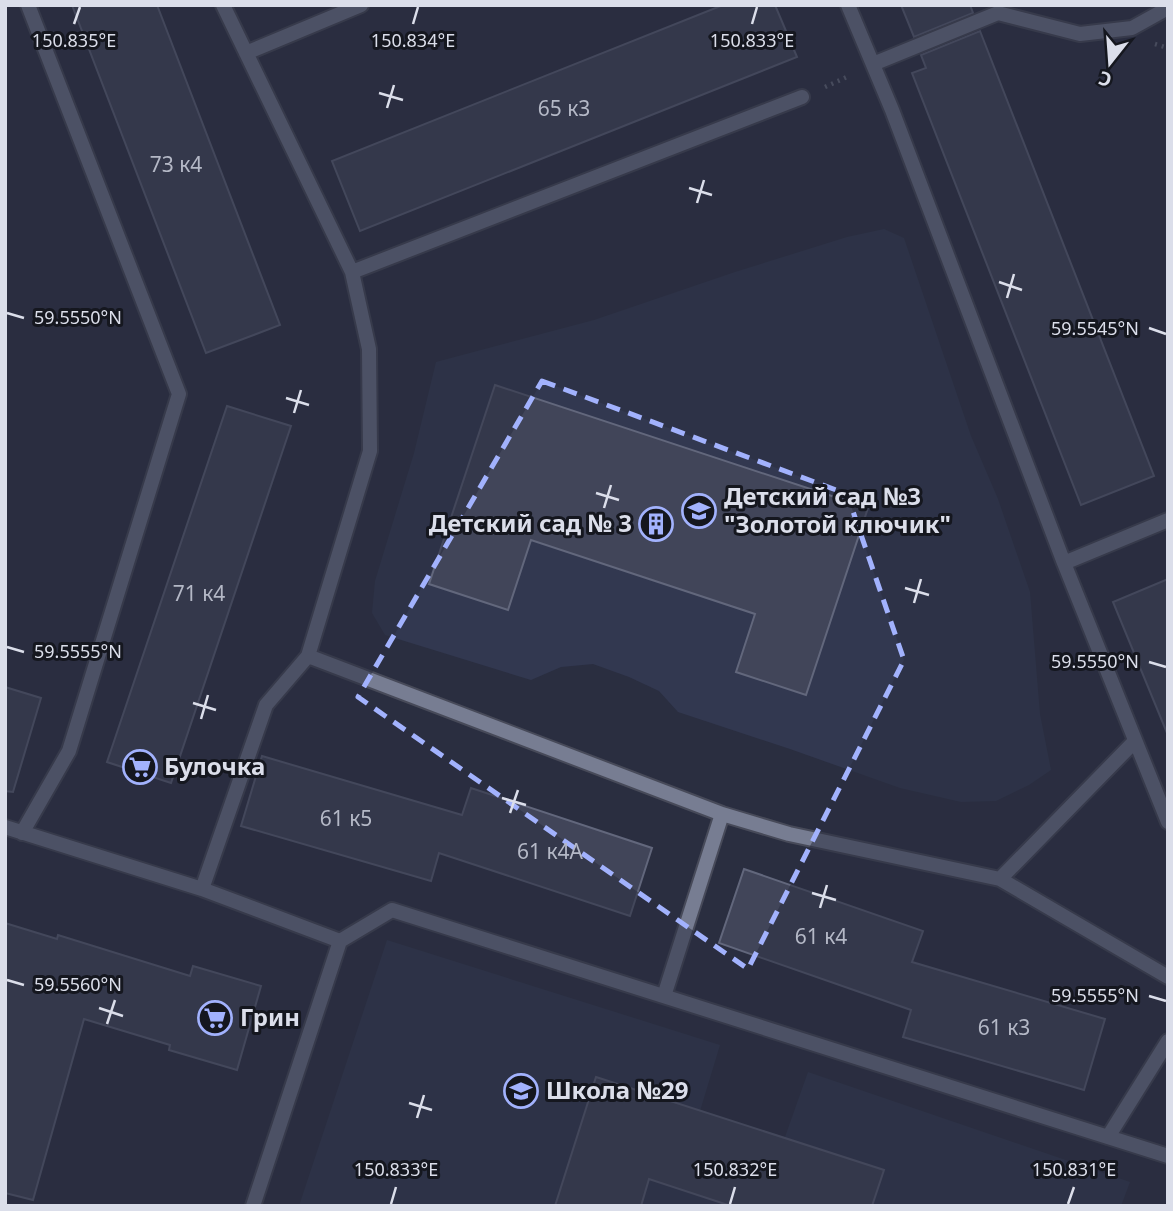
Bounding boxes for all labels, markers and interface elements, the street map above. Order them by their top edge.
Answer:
text: 150.835°E [32,28,116,52]
text: 150.834°E [371,28,455,52]
text: 150.833°E [710,28,794,52]
north arrow [1075,28,1145,98]
text: С [1095,65,1115,93]
house number: 65 к3 [538,94,590,122]
house number: 73 к4 [150,150,202,178]
text: 59.5550°N [34,305,122,329]
text: 59.5545°N [1051,316,1139,340]
place label: Детский сад №3 "Золотой ключик" [724,479,951,540]
school or university icon: Детский сад №3 "Золотой ключик" [680,492,718,530]
building icon: Детский сад № 3 [637,505,675,543]
place label: Детский сад № 3 [429,506,632,539]
house number: 71 к4 [173,579,225,607]
text: 59.5555°N [34,639,122,663]
text: 59.5550°N [1051,649,1139,673]
supermarket icon: Булочка [121,748,159,786]
place label: Булочка [164,749,265,782]
house number: 61 к5 [320,804,372,832]
house number: 61 к4А [517,837,584,865]
house number: 61 к4 [795,922,847,950]
text: 59.5560°N [34,972,122,996]
text: 59.5555°N [1051,983,1139,1007]
supermarket icon: Грин [196,999,234,1037]
place label: Грин [240,1000,300,1033]
house number: 61 к3 [978,1013,1030,1041]
school or university icon: Школа №29 [502,1072,540,1110]
place label: Школа №29 [546,1073,688,1106]
text: 150.833°E [354,1157,438,1181]
text: 150.832°E [693,1157,777,1181]
text: 150.831°E [1032,1157,1116,1181]

